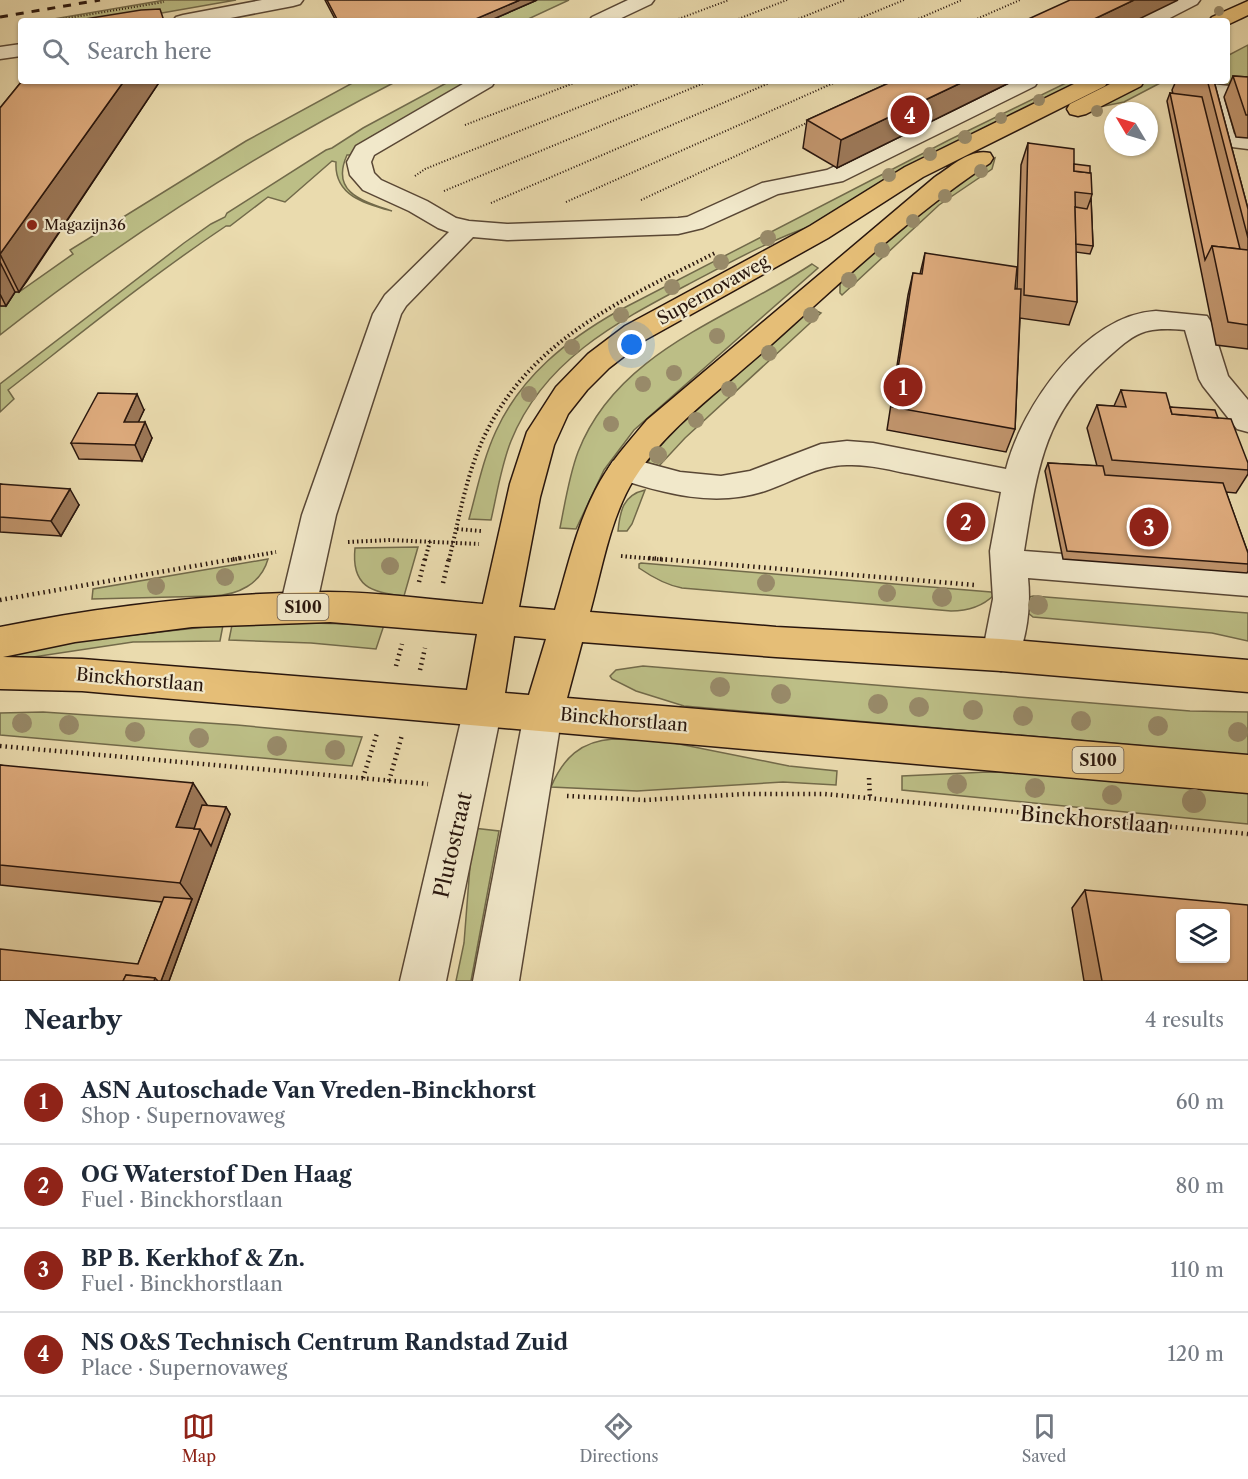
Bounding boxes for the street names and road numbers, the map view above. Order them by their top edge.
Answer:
street label: Supernovaweg [653,250,773,330]
road number: S100 [278,594,328,620]
street label: Binckhorstlaan [75,663,205,697]
street label: Binckhorstlaan [559,703,689,737]
road number: S100 [1072,747,1124,773]
street label: Plutostraat [428,789,477,900]
street label: Binckhorstlaan [1019,801,1171,838]

